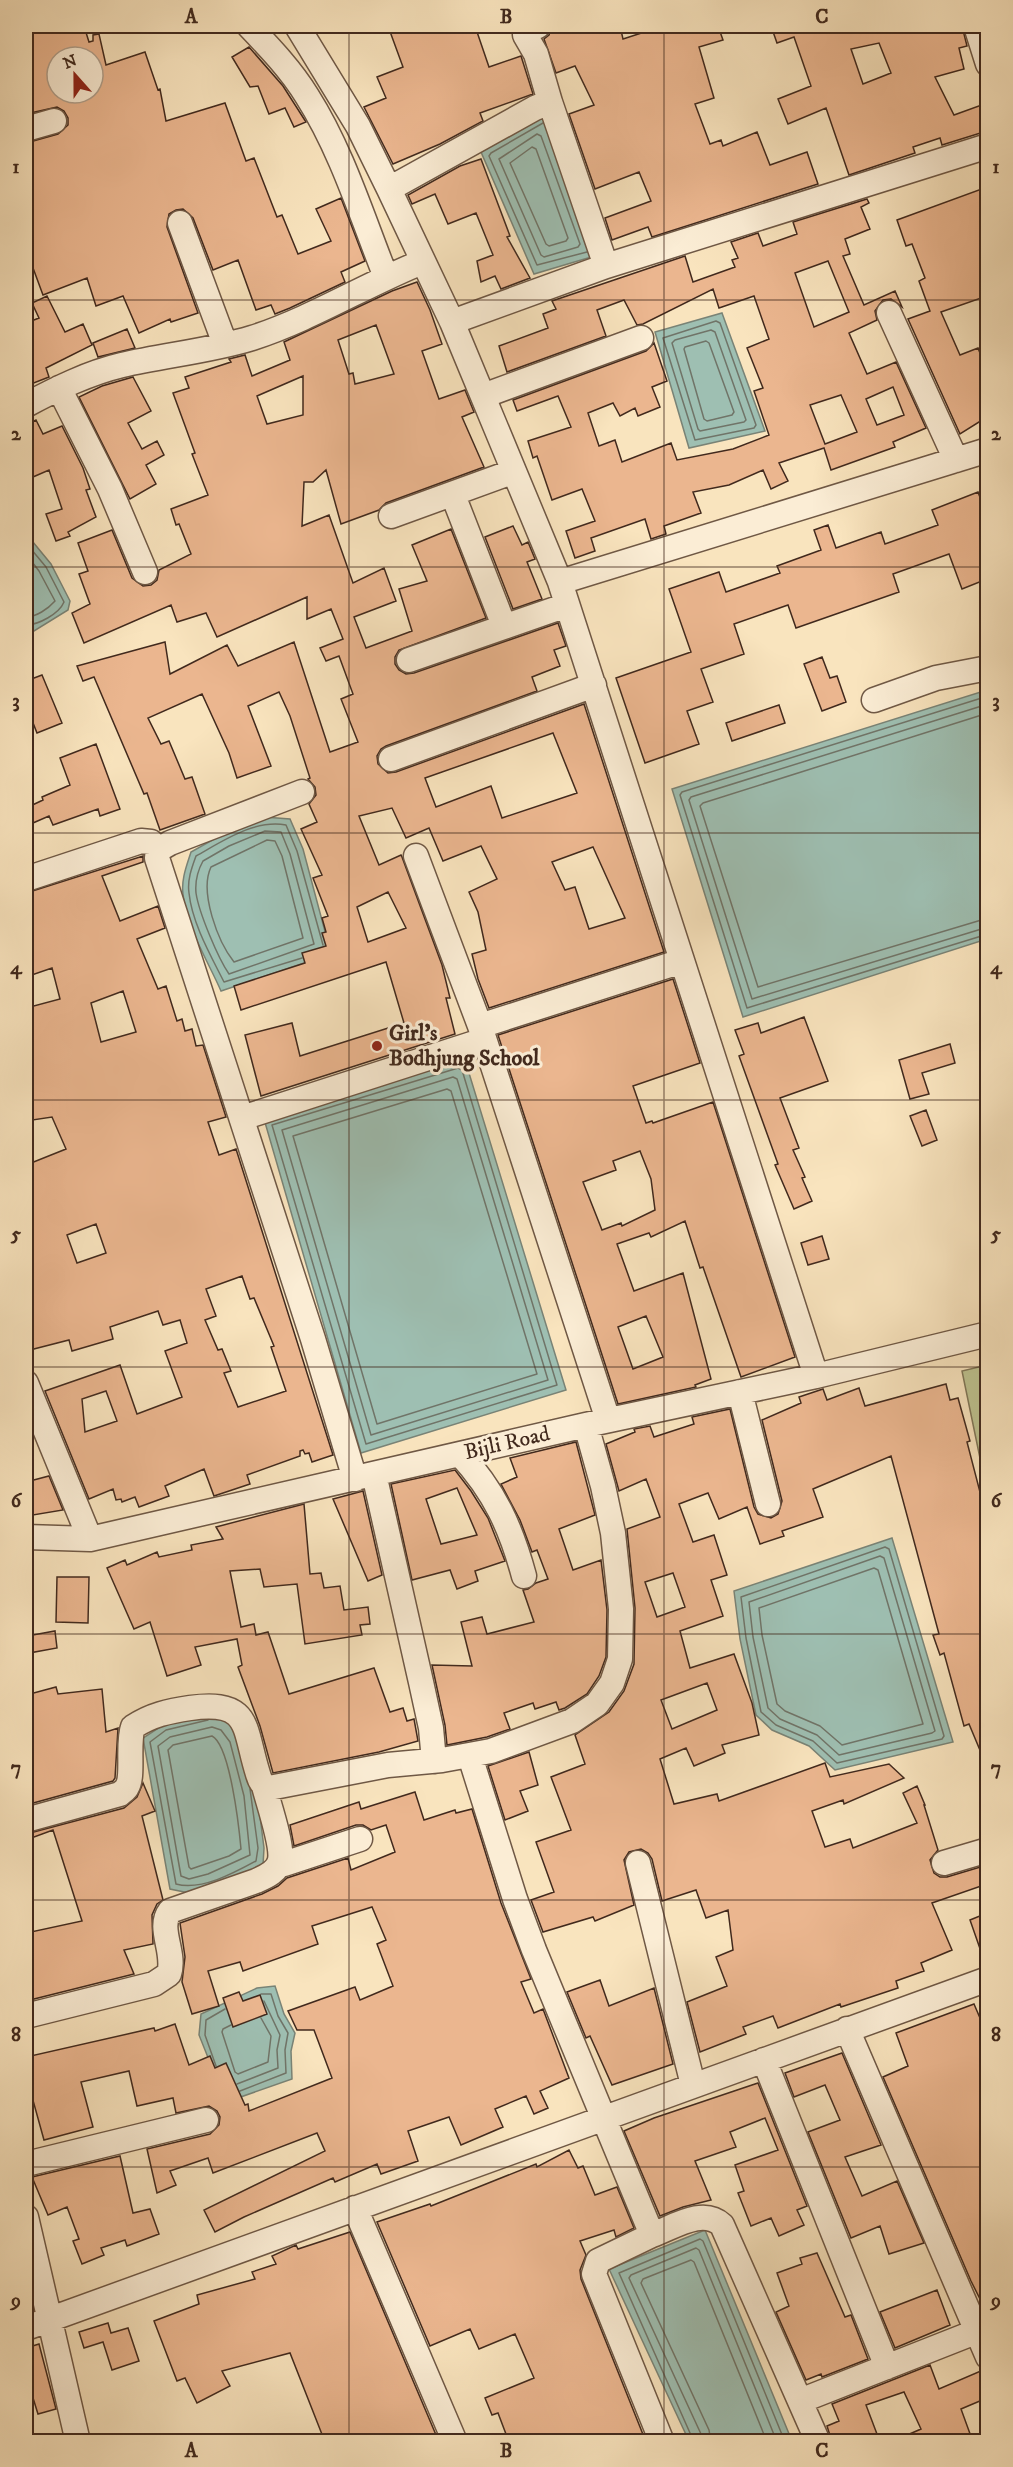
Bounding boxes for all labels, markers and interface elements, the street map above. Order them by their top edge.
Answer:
text: A [184,5,199,30]
text: B [500,5,512,30]
text: C [815,5,829,30]
north arrow [45,45,105,105]
text: N [60,50,80,74]
text: 1 [12,155,20,180]
text: 1 [992,155,1000,180]
text: 2 [11,422,22,447]
text: 2 [991,422,1002,447]
text: 3 [12,689,20,714]
text: 3 [992,689,1000,714]
text: 4 [10,956,23,981]
text: 4 [990,956,1003,981]
place label: Girl's Bodhjung School [389,1020,540,1073]
marker: Girl's Bodhjung School [370,1039,384,1053]
text: 5 [10,1222,21,1247]
text: 5 [990,1222,1001,1247]
street label: Bijli Road [461,1420,553,1466]
text: 6 [11,1489,23,1514]
text: 6 [991,1489,1003,1514]
text: 7 [11,1756,21,1781]
text: 7 [991,1756,1001,1781]
text: 8 [11,2023,21,2048]
text: 8 [991,2023,1001,2048]
text: 9 [9,2289,21,2314]
text: 9 [989,2289,1001,2314]
text: A [184,2439,199,2464]
text: B [500,2439,512,2464]
text: C [815,2439,829,2464]

